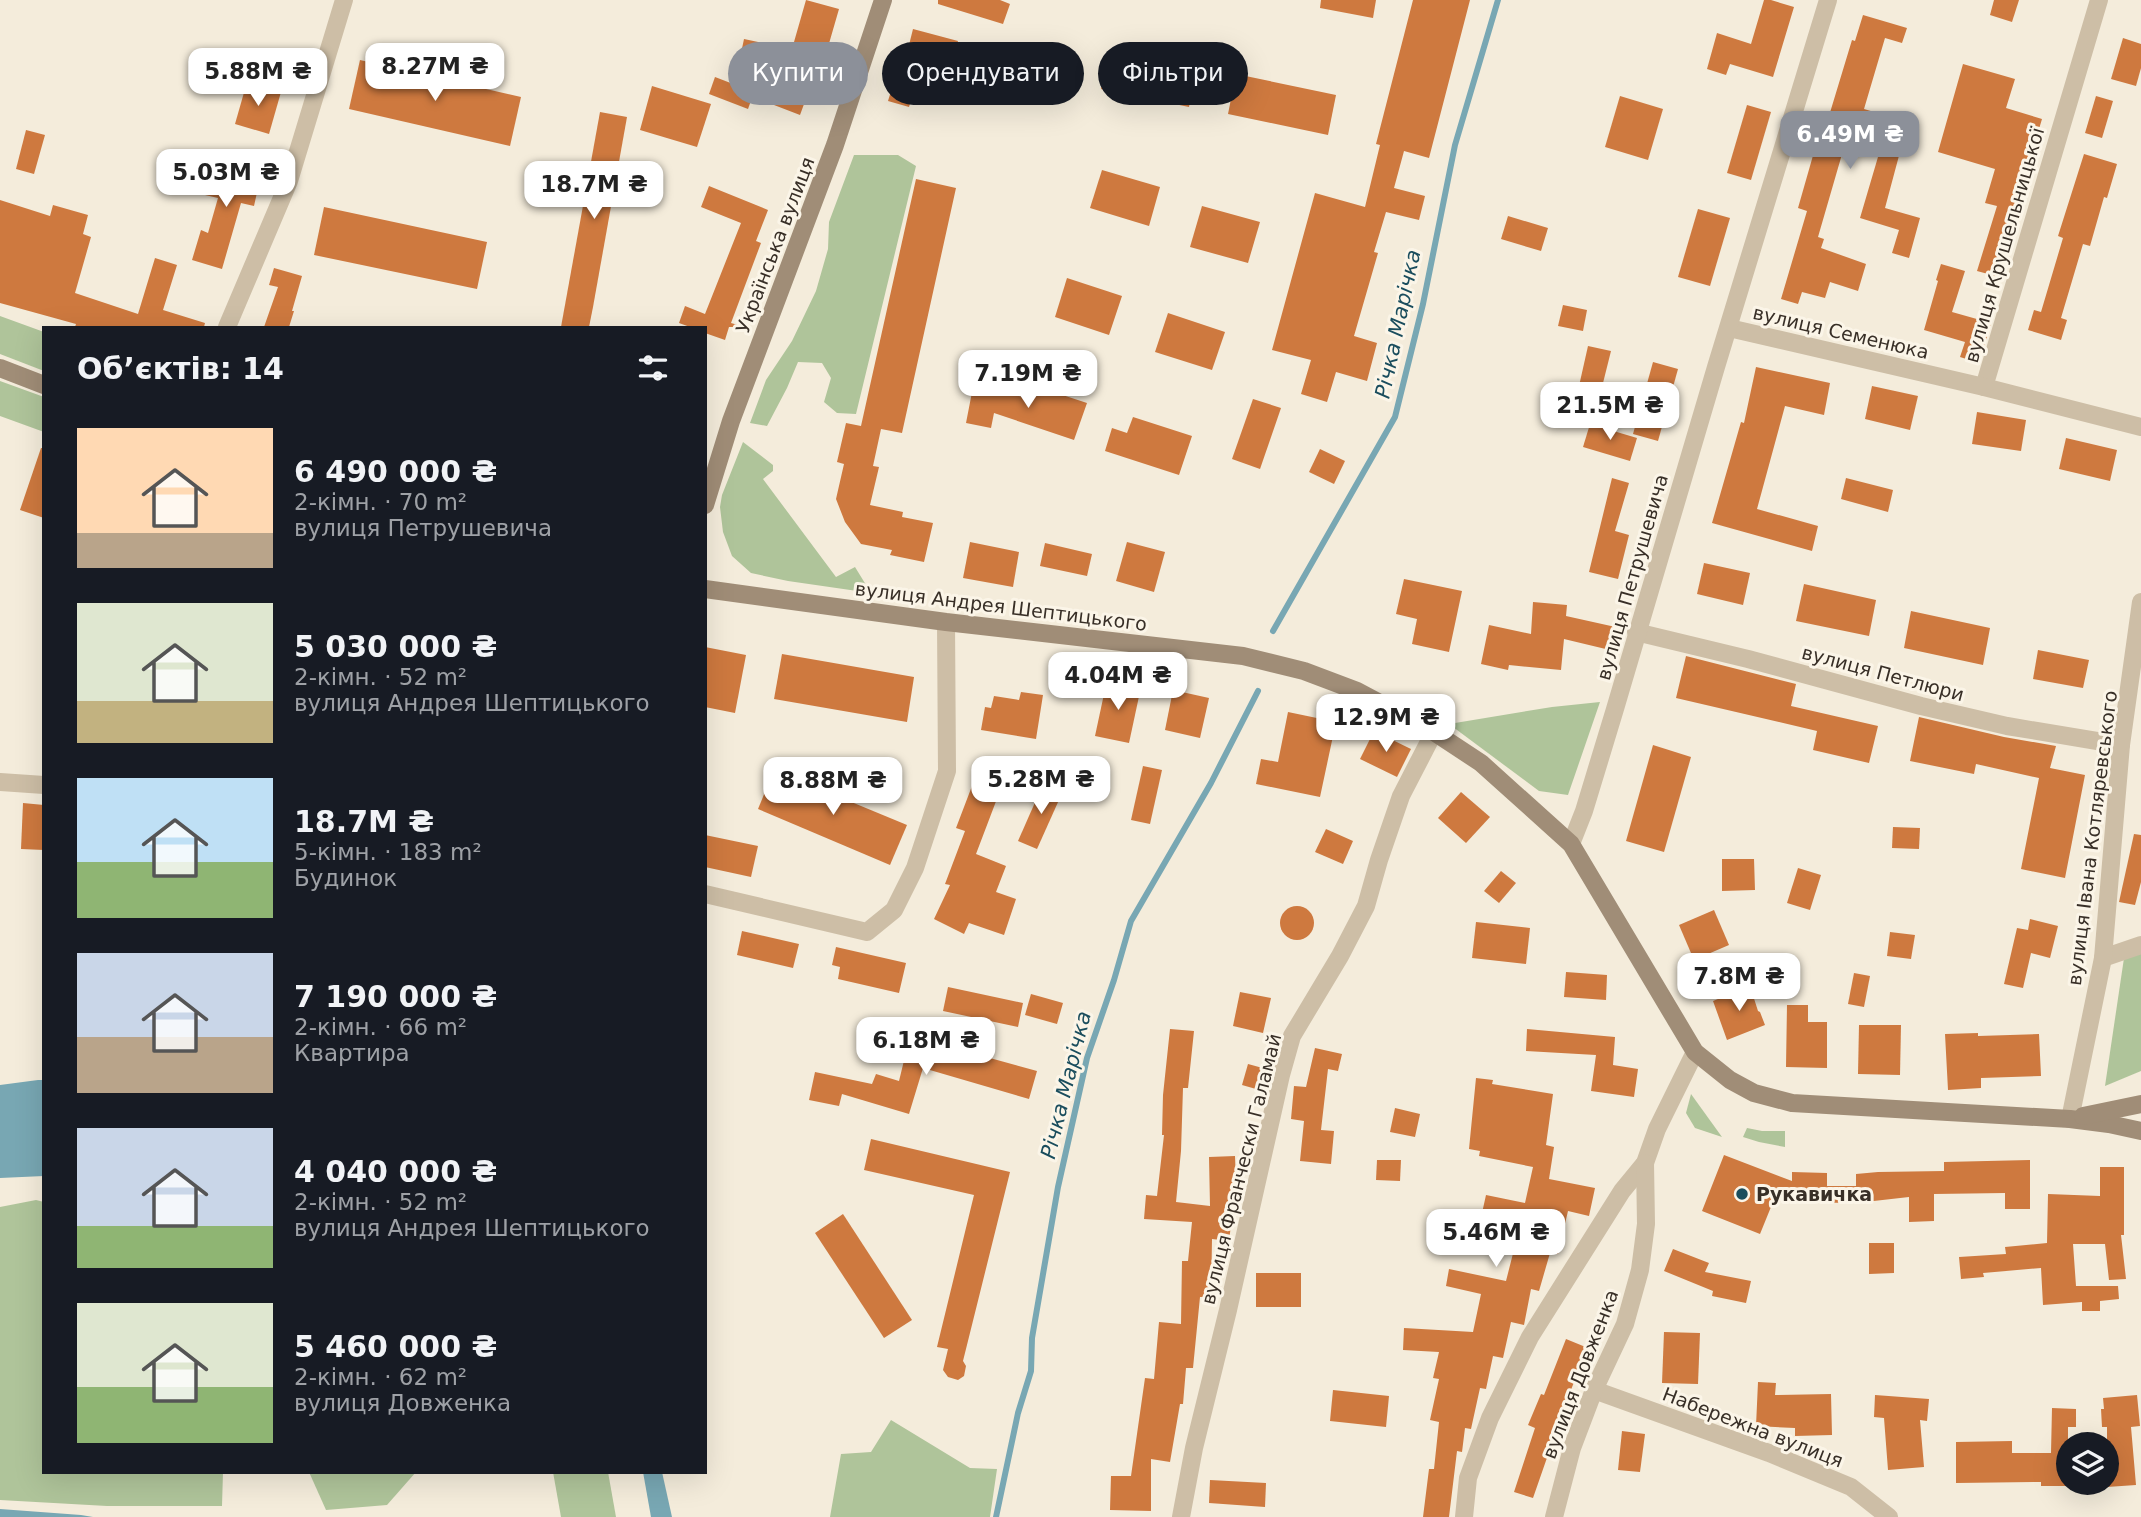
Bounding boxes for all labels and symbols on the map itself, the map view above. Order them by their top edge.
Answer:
pin: 8.27M ₴ [370,43,500,103]
pin: 5.88M ₴ [193,48,323,108]
pin: 6.49M ₴ [1785,111,1915,171]
street label: вулиця Крушельницької [1960,124,2048,365]
pin: 5.03M ₴ [161,150,291,209]
street label: Українська вулиця [731,154,819,336]
pin: 18.7M ₴ [529,162,659,221]
water label: Річка Марічка [1371,248,1425,400]
street label: вулиця Семенюка [1751,301,1931,363]
pin: 7.19M ₴ [963,350,1093,410]
pin: 21.5M ₴ [1545,382,1675,442]
street label: вулиця Петрушевича [1592,472,1672,682]
street label: вулиця Андрея Шептицького [854,577,1148,635]
street label: вулиця Петлюри [1800,641,1966,705]
pin: 4.04M ₴ [1053,652,1183,712]
street label: вулиця Івана Котляревського [2063,689,2121,987]
pin: 12.9M ₴ [1321,694,1451,754]
pin: 5.28M ₴ [976,756,1106,816]
pin: 8.88M ₴ [768,758,898,817]
pin: 7.8M ₴ [1682,954,1796,1013]
water label: Річка Марічка [1036,1009,1096,1161]
pin: 6.18M ₴ [861,1018,991,1077]
street label: вулиця Франчески Галамай [1197,1031,1285,1307]
place label: Рукавичка [1756,1183,1872,1205]
marker: Рукавичка [1734,1186,1750,1202]
pin: 5.46M ₴ [1431,1210,1561,1269]
street label: вулиця Довженка [1538,1286,1622,1462]
street label: Набережна вулиця [1660,1382,1846,1472]

